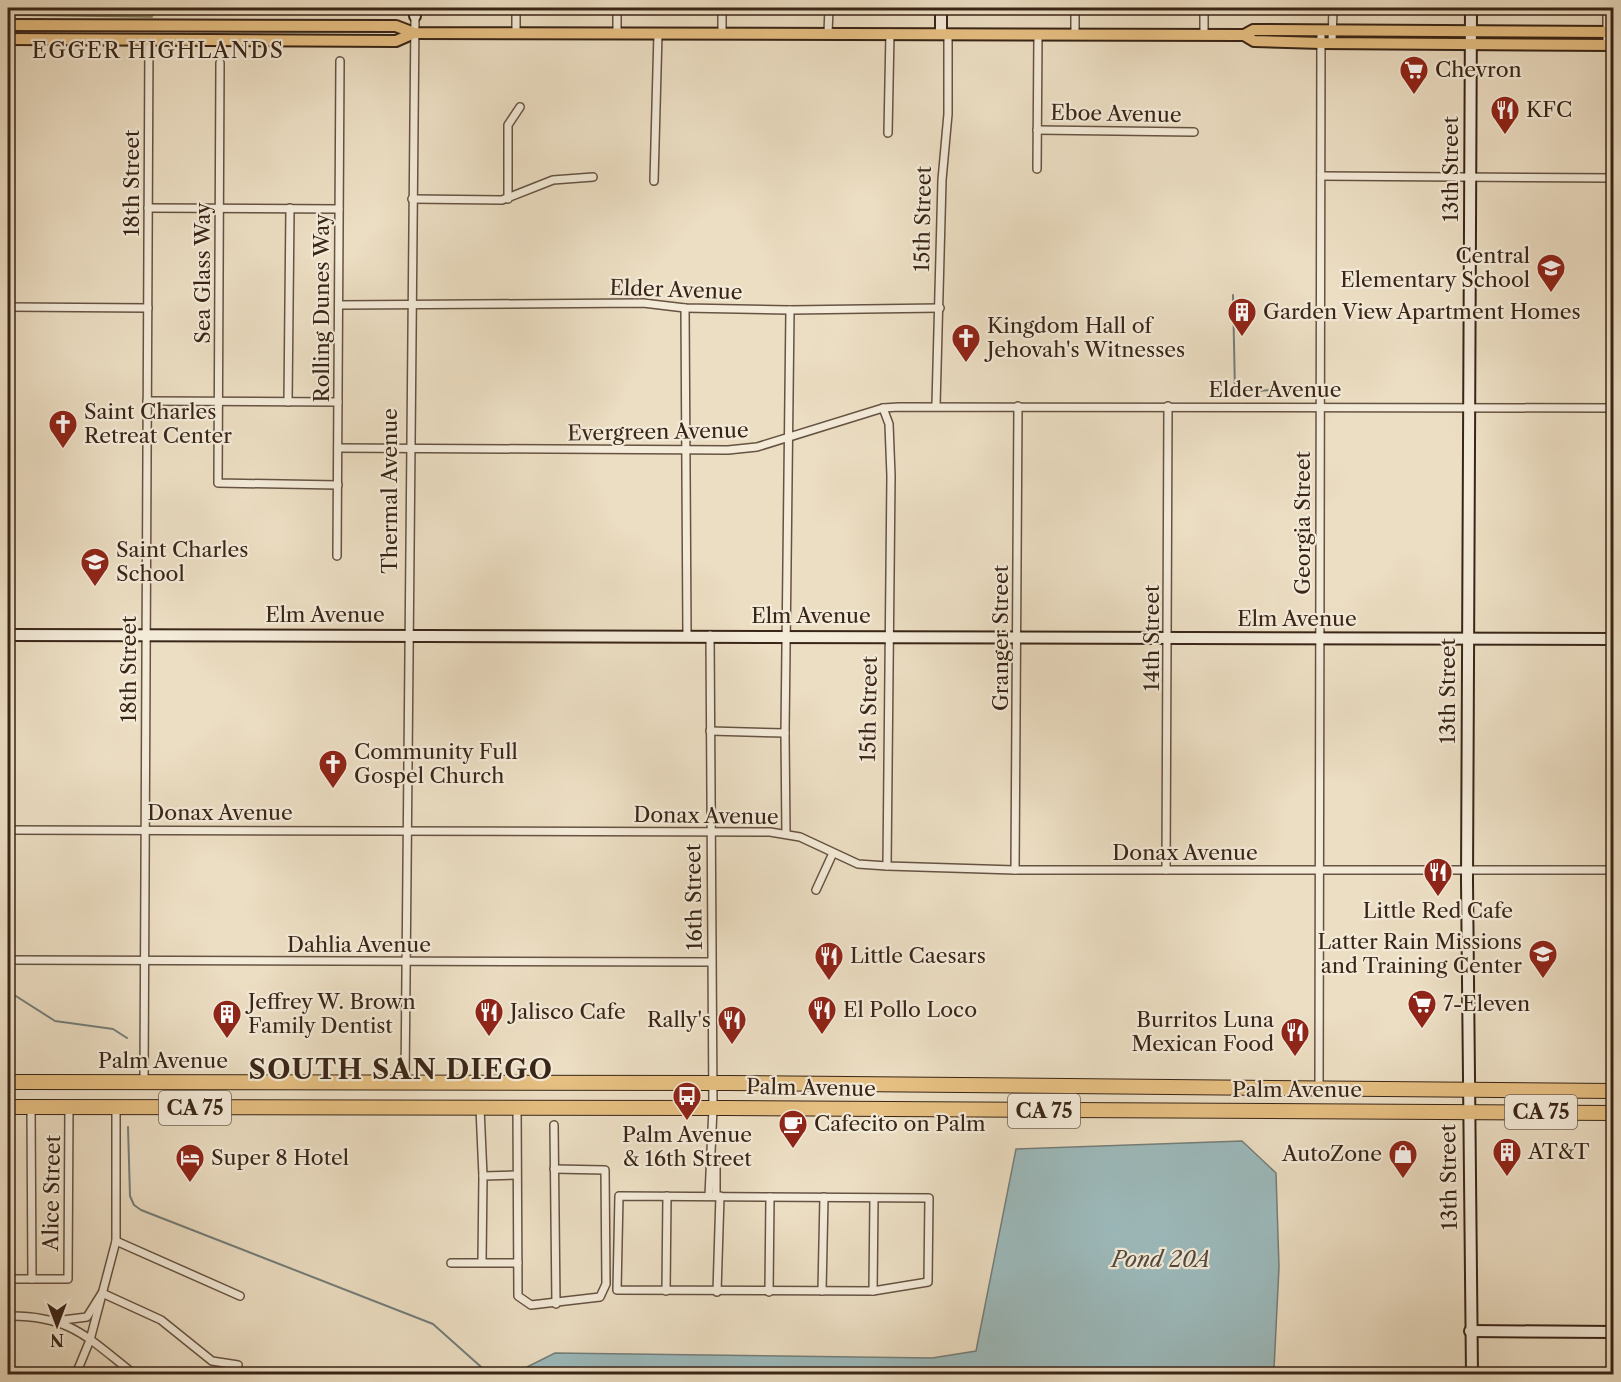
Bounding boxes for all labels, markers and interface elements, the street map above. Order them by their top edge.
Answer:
district label: EGGER HIGHLANDS [32,37,284,64]
supermarket icon: Chevron [1398,54,1430,96]
place label: Chevron [1435,57,1522,82]
restaurant icon: KFC [1489,94,1521,136]
place label: KFC [1526,97,1572,122]
street label: Eboe Avenue [1050,100,1182,127]
street label: 13th Street [1438,115,1463,222]
street label: 18th Street [119,129,144,236]
street label: 15th Street [909,165,936,272]
street label: Sea Glass Way [190,202,215,344]
street label: Rolling Dunes Way [309,213,334,402]
place label: Central Elementary School [1340,243,1530,292]
school or university icon: Central Elementary School [1535,252,1567,294]
street label: Elder Avenue [609,275,743,304]
building icon: Garden View Apartment Homes [1226,296,1258,338]
place label: Garden View Apartment Homes [1263,299,1581,324]
place label: Kingdom Hall of Jehovah's Witnesses [984,313,1185,362]
church icon: Kingdom Hall of Jehovah's Witnesses [950,322,982,364]
street label: Elder Avenue [1208,377,1342,402]
place label: Saint Charles Retreat Center [84,399,232,448]
church icon: Saint Charles Retreat Center [47,408,79,450]
street label: Thermal Avenue [377,408,402,574]
street label: Evergreen Avenue [567,417,749,446]
street label: Georgia Street [1290,451,1315,595]
place label: Saint Charles School [116,537,249,586]
school or university icon: Saint Charles School [79,546,111,588]
street label: Granger Street [988,564,1013,711]
street label: 14th Street [1139,584,1164,691]
street label: Elm Avenue [265,602,385,627]
street label: Elm Avenue [751,603,871,628]
street label: Elm Avenue [1237,606,1357,631]
street label: 18th Street [116,615,141,722]
street label: 13th Street [1435,637,1460,744]
street label: 15th Street [855,655,882,762]
place label: Community Full Gospel Church [354,739,518,788]
church icon: Community Full Gospel Church [317,748,349,790]
street label: Donax Avenue [147,800,293,825]
street label: Donax Avenue [633,802,779,829]
street label: Donax Avenue [1112,840,1258,865]
street label: 16th Street [680,843,707,951]
restaurant icon: Little Red Cafe [1422,856,1454,898]
place label: Little Red Cafe [1363,898,1513,923]
place label: Latter Rain Missions and Training Center [1318,929,1522,978]
street label: Dahlia Avenue [287,932,431,957]
school or university icon: Latter Rain Missions and Training Center [1527,938,1559,980]
restaurant icon: Little Caesars [813,940,845,982]
place label: Little Caesars [850,943,986,968]
supermarket icon: 7-Eleven [1406,988,1438,1030]
place label: Jeffrey W. Brown Family Dentist [245,989,416,1038]
place label: 7-Eleven [1443,991,1530,1016]
restaurant icon: El Pollo Loco [806,994,838,1036]
restaurant icon: Jalisco Cafe [473,996,505,1038]
place label: El Pollo Loco [843,997,977,1022]
building icon: Jeffrey W. Brown Family Dentist [211,998,243,1040]
place label: Jalisco Cafe [507,999,626,1024]
restaurant icon: Rally's [716,1004,748,1046]
place label: Rally's [647,1007,711,1032]
place label: Burritos Luna Mexican Food [1132,1007,1275,1056]
restaurant icon: Burritos Luna Mexican Food [1279,1016,1311,1058]
street label: Palm Avenue [98,1048,228,1073]
district label: SOUTH SAN DIEGO [249,1053,553,1086]
street label: Palm Avenue [746,1074,876,1101]
street label: Palm Avenue [1232,1077,1362,1102]
bus stop icon: Palm Avenue & 16th Street [671,1080,703,1122]
road number: CA 75 [159,1091,231,1125]
road number: CA 75 [1008,1094,1080,1128]
road number: CA 75 [1505,1095,1577,1129]
cafe icon: Cafecito on Palm [777,1108,809,1150]
place label: Cafecito on Palm [814,1111,986,1136]
place label: Palm Avenue & 16th Street [622,1122,752,1171]
street label: 13th Street [1435,1123,1462,1230]
street label: Alice Street [38,1134,65,1252]
building icon: AT&T [1491,1136,1523,1178]
shop icon: AutoZone [1387,1138,1419,1180]
place label: AT&T [1527,1139,1590,1164]
place label: AutoZone [1281,1141,1382,1166]
hotel icon: Super 8 Hotel [174,1142,206,1184]
place label: Super 8 Hotel [211,1145,349,1170]
water label: Pond 20A [1110,1246,1210,1273]
north arrow [27,1295,87,1355]
text: N [50,1330,64,1350]

